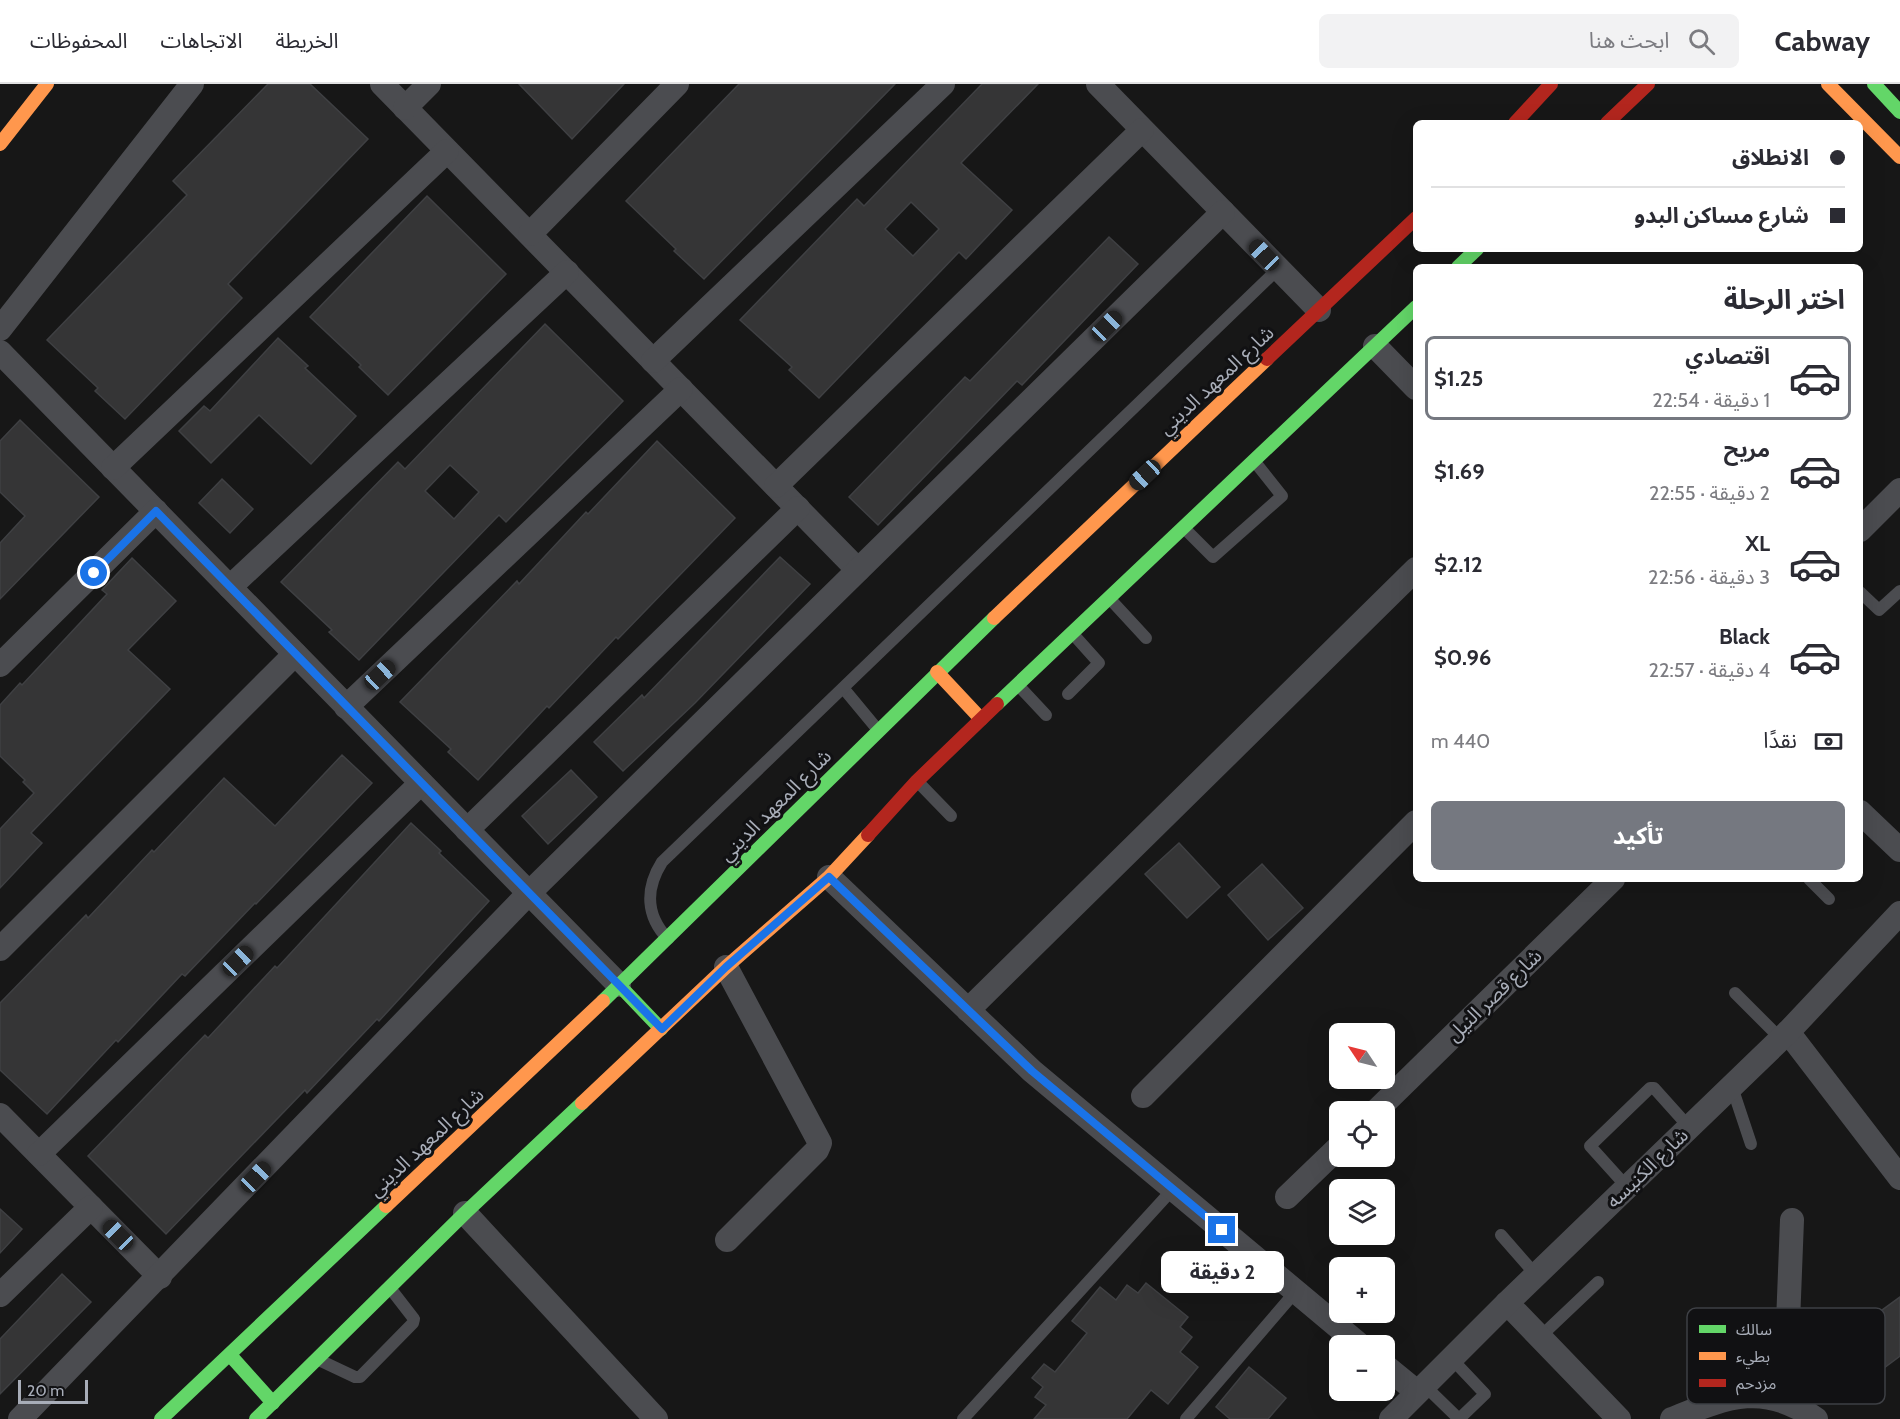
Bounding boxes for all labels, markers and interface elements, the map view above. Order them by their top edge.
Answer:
search box [1319,14,1739,68]
text: Cabway [1775,24,1870,58]
icon: search [1685,25,1718,58]
text: ابحث هنا [1589,27,1670,54]
text: المحفوظات [30,28,127,53]
text: الاتجاهات [160,28,242,53]
text: الخريطة [275,28,338,53]
text: الانطلاق [1732,144,1809,171]
text: شارع مساكن البدو [1634,202,1809,229]
car [1245,236,1283,274]
text: اختر الرحلة [1724,283,1845,316]
car [1088,307,1126,345]
street label: شارع المعهد الديني [1153,320,1281,442]
text: اقتصادي [1685,343,1770,370]
icon: car [1788,351,1842,405]
text: $1.25 [1434,365,1483,392]
text: 1 دقيقة · 22:54 [1652,388,1770,412]
text: مريح [1724,436,1770,463]
icon: car [1788,444,1842,498]
car [1126,456,1164,494]
text: $1.69 [1434,458,1485,485]
text: 2 دقيقة · 22:55 [1649,481,1770,505]
text: XL [1745,530,1770,557]
icon: car [1788,537,1842,591]
text: $2.12 [1434,551,1483,578]
route start [80,559,107,586]
text: 3 دقيقة · 22:56 [1648,565,1770,589]
text: Black [1719,623,1770,650]
icon: car [1788,630,1842,684]
text: $0.96 [1434,644,1491,671]
car [361,656,399,694]
text: 4 دقيقة · 22:57 [1649,658,1770,682]
icon: cash [1812,725,1845,758]
text: نقدًا [1763,727,1797,754]
text: 440 m [1431,729,1490,753]
street label: شارع المعهد الديني [714,744,839,869]
button: تأكيد [1431,801,1845,870]
car [219,942,257,980]
street label: شارع قصر النيل [1442,944,1549,1048]
north arrow [1329,1023,1395,1089]
map controls [1329,1023,1395,1401]
street label: شارع المعهد الديني [363,1082,491,1204]
button: locate [1329,1101,1395,1167]
street label: شارع الكنيسه [1601,1123,1695,1215]
car [237,1158,275,1196]
button: layers [1329,1179,1395,1245]
car [99,1216,137,1254]
route end [1208,1216,1235,1243]
callout: 2 دقيقة [1160,1251,1284,1293]
button: + [1329,1257,1395,1323]
text: 2 دقيقة [1190,1260,1255,1284]
legend [1687,1308,1885,1404]
text: سالك [1736,1320,1772,1339]
button: − [1329,1335,1395,1401]
text: بطيء [1736,1347,1770,1369]
text: مزدحم [1736,1374,1776,1396]
scale bar [18,1377,88,1404]
text: 20 m [27,1381,64,1400]

